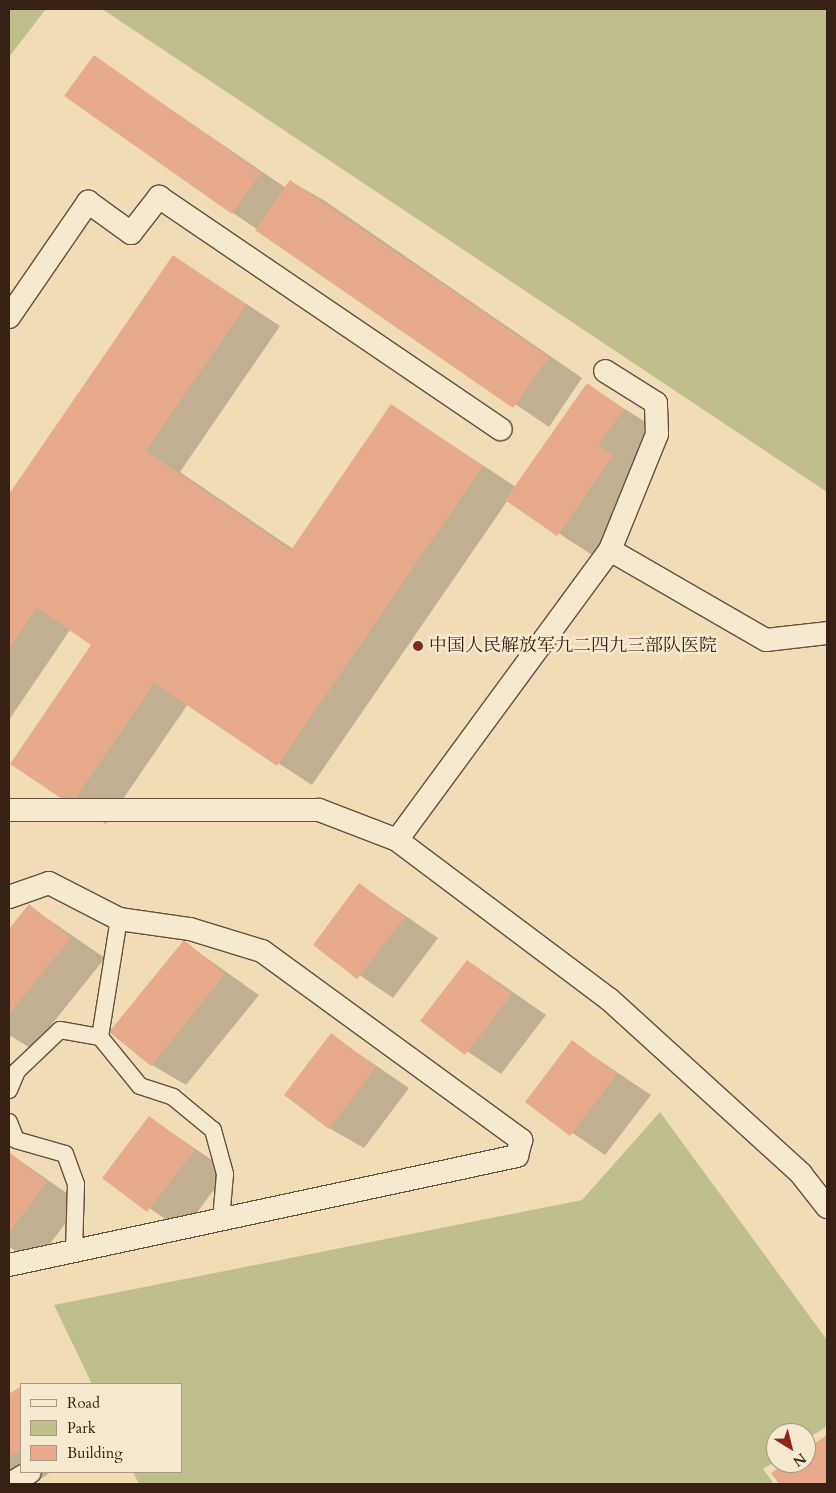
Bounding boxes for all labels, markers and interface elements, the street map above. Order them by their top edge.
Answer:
place label: 中国人民解放军九二四九三部队医院 [429,635,717,657]
marker: 中国人民解放军九二四九三部队医院 [411,639,425,653]
legend [20,1383,182,1473]
text: Road [67,1393,100,1413]
text: Park [67,1418,96,1438]
north arrow [766,1423,816,1473]
text: Building [67,1443,123,1463]
text: N [789,1448,810,1471]

